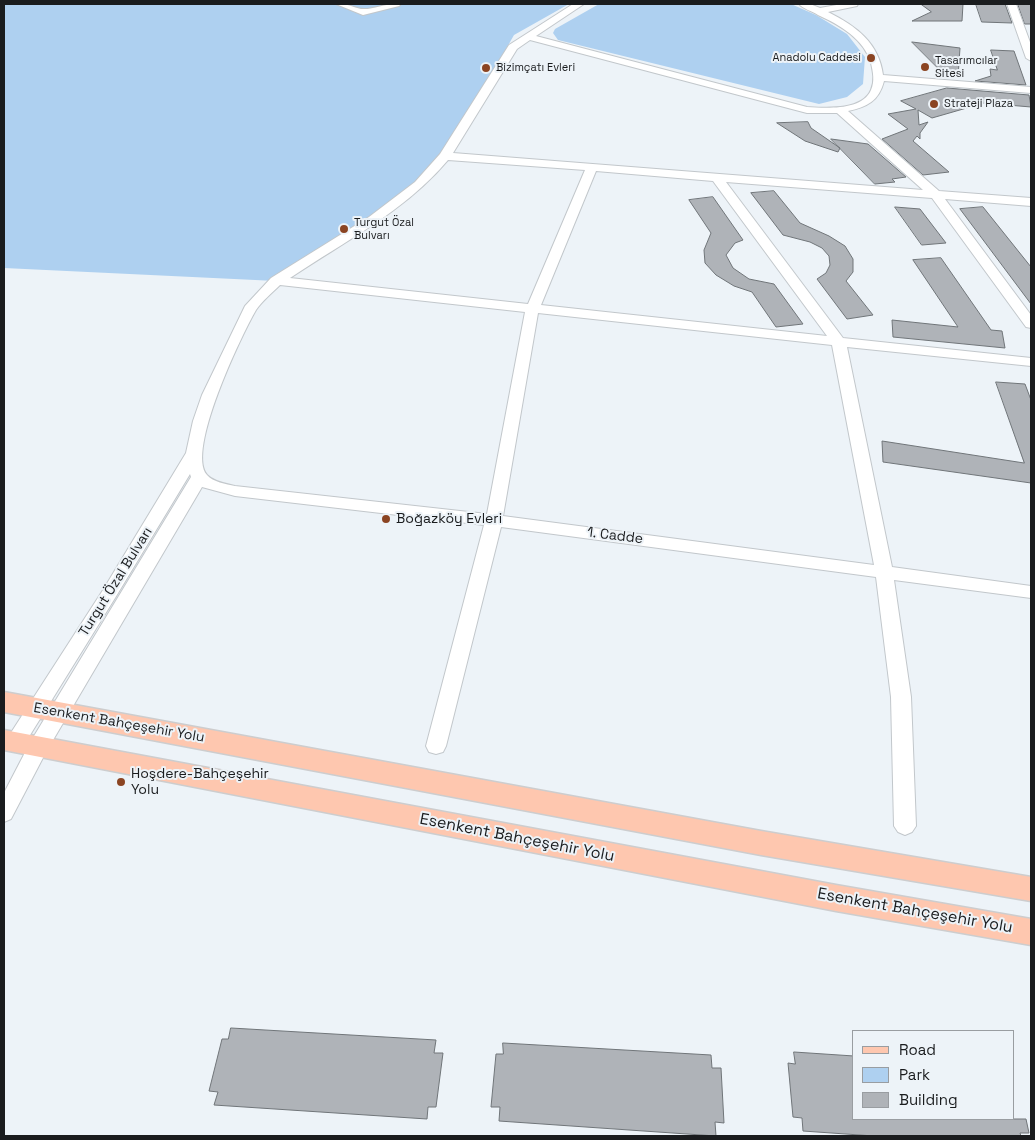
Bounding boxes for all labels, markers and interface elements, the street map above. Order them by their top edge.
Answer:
place label: Anadolu Caddesi [773,51,861,65]
marker: Anadolu Caddesi [865,52,877,64]
place label: Tasarımcılar Sitesi [935,54,998,80]
place label: Bizimçatı Evleri [496,61,575,75]
marker: Tasarımcılar Sitesi [919,61,931,73]
marker: Bizimçatı Evleri [480,62,492,74]
place label: Strateji Plaza [944,97,1013,111]
marker: Strateji Plaza [928,98,940,110]
place label: Turgut Özal Bulvarı [354,216,414,242]
marker: Turgut Özal Bulvarı [338,223,350,235]
place label: Boğazköy Evleri [396,511,502,527]
marker: Boğazköy Evleri [380,513,392,525]
street label: Turgut Özal Bulvarı [76,524,156,640]
street label: 1. Cadde [586,524,644,548]
street label: Esenkent Bahçeşehir Yolu [32,700,206,746]
place label: Hoşdere-Bahçeşehir Yolu [131,766,269,799]
marker: Hoşdere-Bahçeşehir Yolu [115,776,127,788]
street label: Esenkent Bahçeşehir Yolu [418,810,616,866]
street label: Esenkent Bahçeşehir Yolu [816,884,1014,938]
legend [852,1030,1015,1120]
text: Road [899,1040,936,1059]
text: Park [899,1065,930,1084]
text: Building [899,1090,958,1109]

